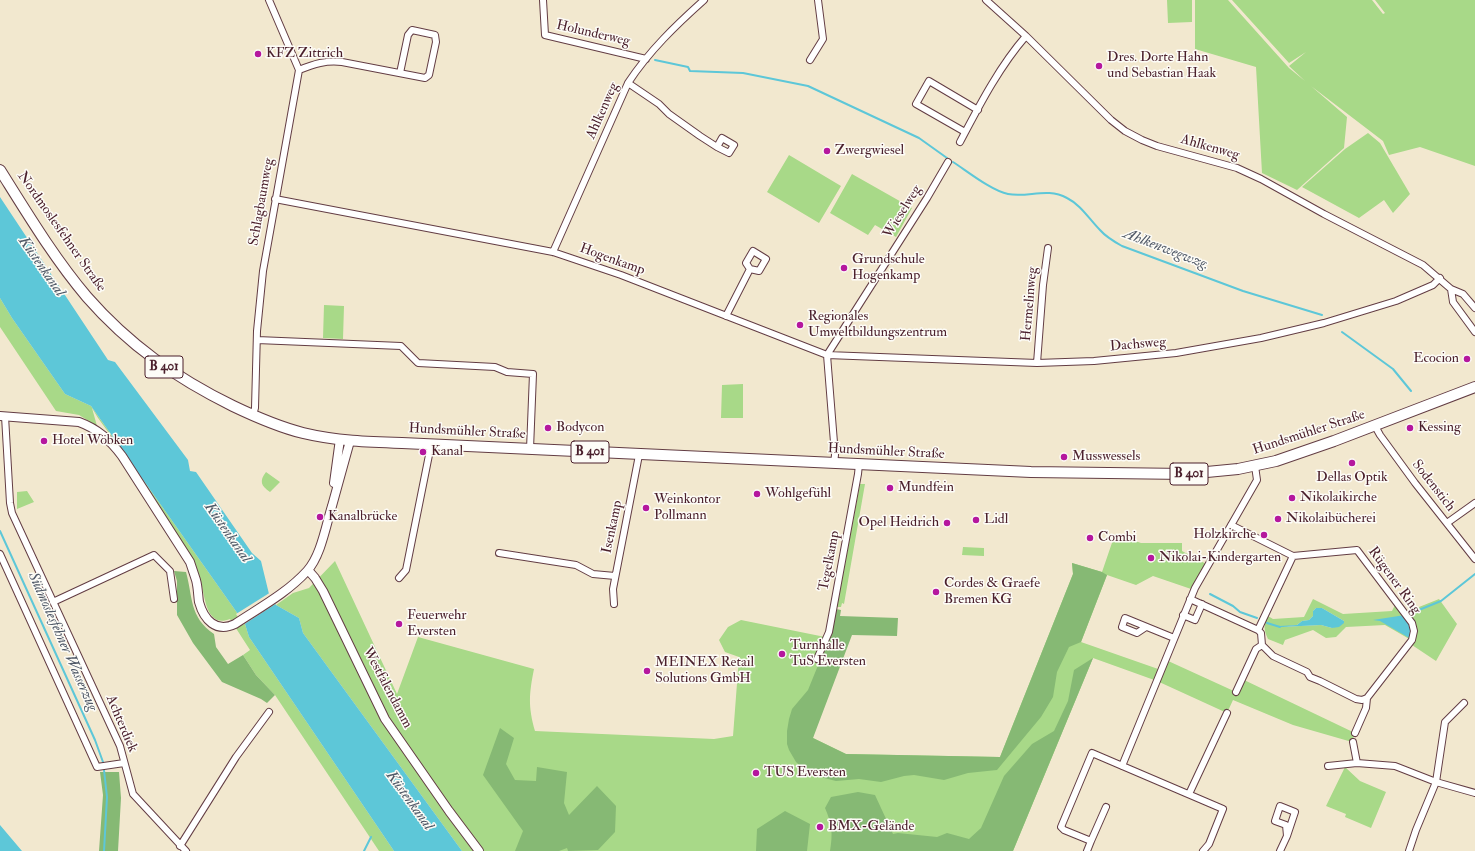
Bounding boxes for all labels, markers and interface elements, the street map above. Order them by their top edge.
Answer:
street label: Holunderweg [554,17,632,51]
place label: KFZ Zittrich [266,46,343,62]
marker: KFZ Zittrich [253,49,263,59]
place label: Dres. Dorte Hahn und Sebastian Haak [1107,50,1216,82]
marker: Dres. Dorte Hahn und Sebastian Haak [1094,61,1104,71]
street label: Ahlkenweg [583,80,623,142]
street label: Ahlkenweg [1179,132,1241,164]
place label: Zwergwiesel [835,143,904,159]
marker: Zwergwiesel [822,146,832,156]
street label: Schlagbaumweg [246,157,278,247]
street label: Nordmoslesfehner Straße [13,169,109,295]
street label: Wieselweg [880,182,926,242]
water label: Ahlkenwegwzg. [1121,225,1211,275]
water label: Küstenkanal [14,234,68,300]
street label: Hogenkamp [577,240,647,280]
place label: Grundschule Hogenkamp [852,252,925,284]
marker: Grundschule Hogenkamp [839,263,849,273]
street label: Hermelinweg [1018,266,1042,342]
place label: Regionales Umweltbildungszentrum [808,309,947,342]
marker: Regionales Umweltbildungszentrum [795,320,805,330]
street label: Dachsweg [1109,334,1167,356]
place label: Ecocion [1413,351,1459,367]
marker: Ecocion [1462,354,1472,364]
road number: B 401 [145,356,183,378]
street label: Hundsmühler Straße [1251,407,1367,459]
place label: Bodycon [556,420,604,436]
place label: Kessing [1418,420,1461,436]
street label: Hundsmühler Straße [408,421,526,443]
marker: Bodycon [543,423,553,433]
marker: Kessing [1405,423,1415,433]
place label: Hotel Wöbken [52,433,133,449]
marker: Hotel Wöbken [39,436,49,446]
road number: B 401 [571,441,609,463]
street label: Hundsmühler Straße [827,441,945,463]
place label: Kanal [431,444,463,460]
marker: Kanal [418,447,428,457]
place label: Musswessels [1072,449,1140,465]
marker: Musswessels [1059,452,1069,462]
street label: Sodenstich [1408,457,1458,515]
marker: Dellas Optik [1347,458,1357,468]
road number: B 401 [1170,463,1208,485]
place label: Dellas Optik [1316,470,1388,486]
place label: Mundfein [898,480,954,496]
marker: Mundfein [885,483,895,493]
place label: Wohlgefühl [765,486,831,502]
marker: Wohlgefühl [752,489,762,499]
place label: Nikolaikirche [1300,490,1377,506]
place label: Weinkontor Pollmann [654,492,721,524]
marker: Nikolaikirche [1287,493,1297,503]
street label: Isenkamp [599,499,627,555]
water label: Küstenkanal [200,500,254,566]
marker: Weinkontor Pollmann [641,503,651,513]
place label: Kanalbrücke [328,509,397,525]
place label: Nikolaibücherei [1286,511,1376,527]
marker: Kanalbrücke [315,512,325,522]
place label: Lidl [984,512,1008,528]
marker: Nikolaibücherei [1273,514,1283,524]
place label: Opel Heidrich [859,515,939,531]
marker: Lidl [971,515,981,525]
marker: Opel Heidrich [942,518,952,528]
place label: Holzkirche [1193,527,1256,543]
street label: Tegelkamp [816,529,844,593]
place label: Combi [1098,530,1136,546]
marker: Holzkirche [1259,530,1269,540]
marker: Combi [1085,533,1095,543]
street label: Rügener Ring [1364,544,1424,618]
place label: Nikolai-Kindergarten [1159,550,1281,566]
marker: Nikolai-Kindergarten [1146,553,1156,563]
water label: Südmoslesfehner Wasserzug [23,570,101,714]
place label: Cordes & Graefe Bremen KG [944,576,1040,608]
marker: Cordes & Graefe Bremen KG [931,587,941,597]
place label: Feuerwehr Eversten [407,608,467,640]
marker: Feuerwehr Eversten [394,619,404,629]
place label: Turnhalle TuS Eversten [790,638,866,670]
street label: Westfalendamm [359,645,415,731]
marker: Turnhalle TuS Eversten [777,649,787,659]
place label: MEINEX Retail Solutions GmbH [655,655,754,688]
marker: MEINEX Retail Solutions GmbH [642,666,652,676]
street label: Achterdiek [101,693,141,755]
place label: TUS Eversten [764,765,846,781]
water label: Küstenkanal [381,768,437,834]
marker: TUS Eversten [751,768,761,778]
place label: BMX-Gelände [828,819,914,835]
marker: BMX-Gelände [815,822,825,832]

